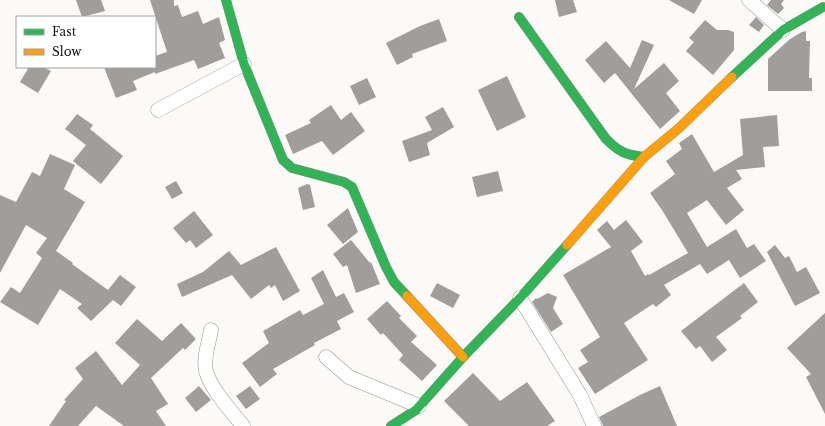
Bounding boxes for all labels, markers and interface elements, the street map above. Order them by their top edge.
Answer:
legend [16,16,156,68]
text: Fast [52,24,77,39]
text: Slow [52,44,82,59]

